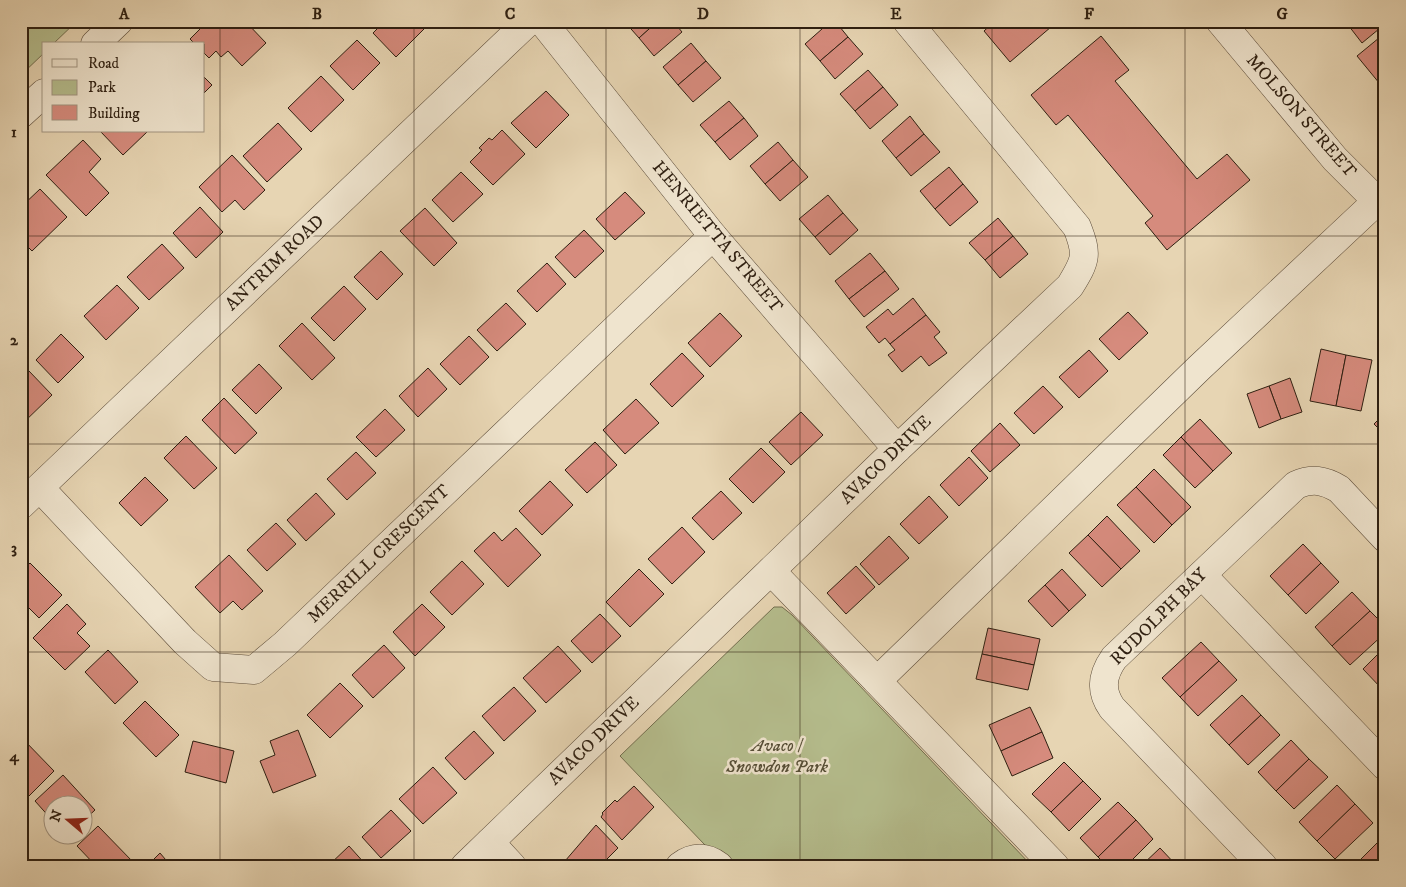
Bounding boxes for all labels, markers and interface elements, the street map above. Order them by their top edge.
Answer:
text: A [118,4,130,24]
text: B [312,4,322,24]
text: C [505,4,515,24]
text: D [697,4,709,24]
text: E [890,4,902,24]
text: F [1084,4,1094,24]
text: G [1276,4,1288,24]
legend [42,42,205,132]
street label: MOLSON STREET [1241,50,1361,183]
text: Road [88,54,120,73]
text: Park [88,78,117,97]
text: Building [88,104,140,123]
text: 1 [11,122,17,142]
street label: HENRIETTA STREET [647,157,787,318]
street label: ANTRIM ROAD [221,210,329,316]
text: 2 [10,330,19,350]
street label: AVACO DRIVE [836,411,936,509]
street label: MERRILL CRESCENT [303,480,455,628]
text: 3 [11,538,17,558]
street label: RUDOLPH BAY [1106,564,1212,670]
street label: AVACO DRIVE [544,692,644,790]
park label: Avaco / Snowdon Park [725,735,829,778]
text: 4 [8,746,19,766]
north arrow [42,794,92,844]
text: N [46,807,67,824]

